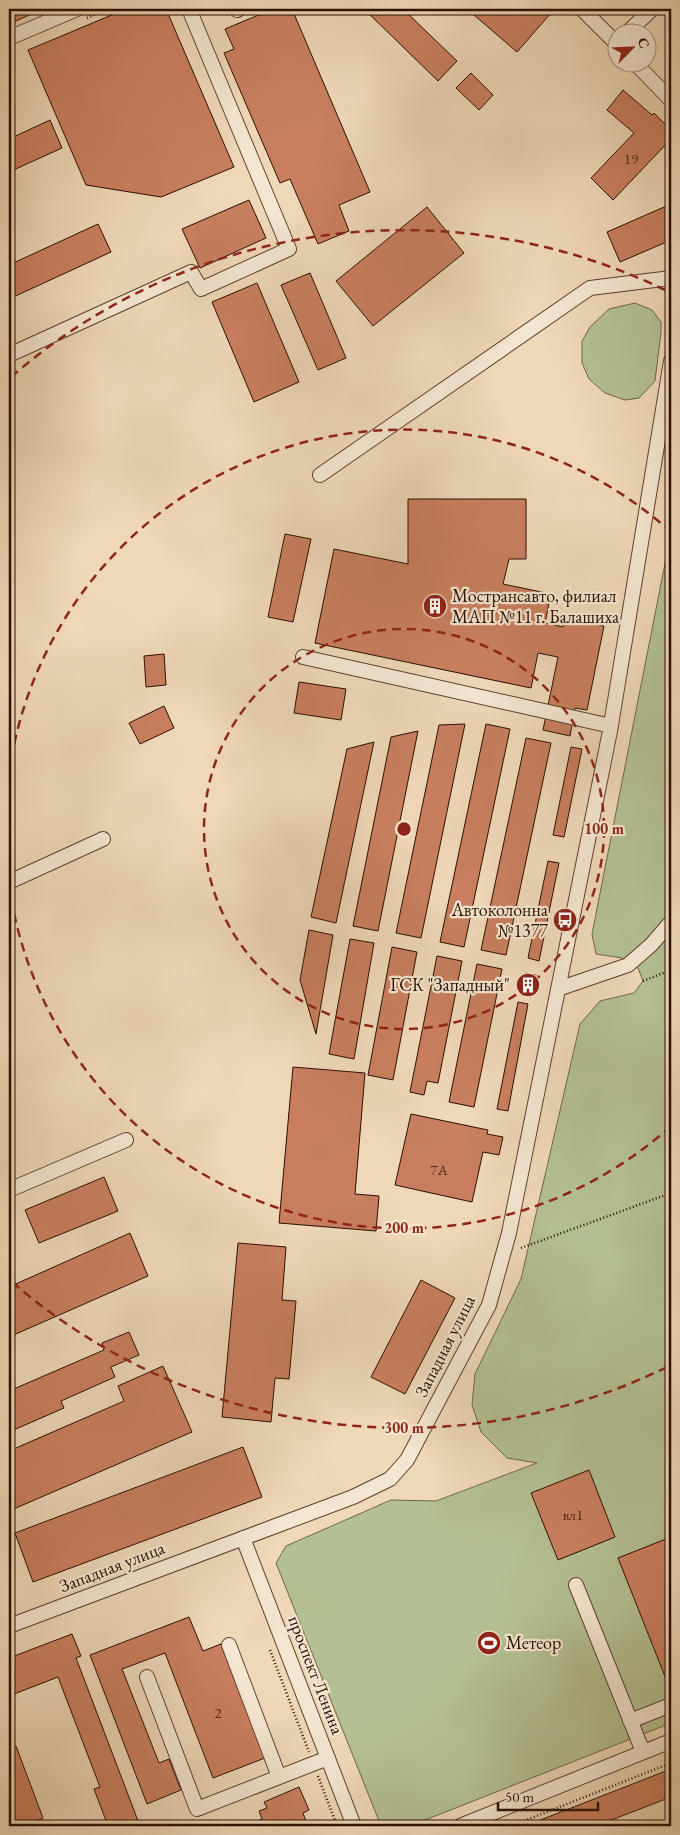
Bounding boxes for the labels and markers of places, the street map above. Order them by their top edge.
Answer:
place label: Мострансавто, филиал МАП №11 г. Балашиха [452,584,620,628]
building icon: Мострансавто, филиал МАП №11 г. Балашиха [422,593,448,619]
centre of rings [395,820,413,838]
place label: Автоколонна №1377 [450,898,549,942]
bus stop icon: Автоколонна №1377 [552,907,578,933]
building icon: ГСК "Западный" [515,972,541,998]
place label: ГСК "Западный" [390,973,510,996]
sports icon: Метеор [476,1630,502,1656]
place label: Метеор [506,1631,561,1654]

